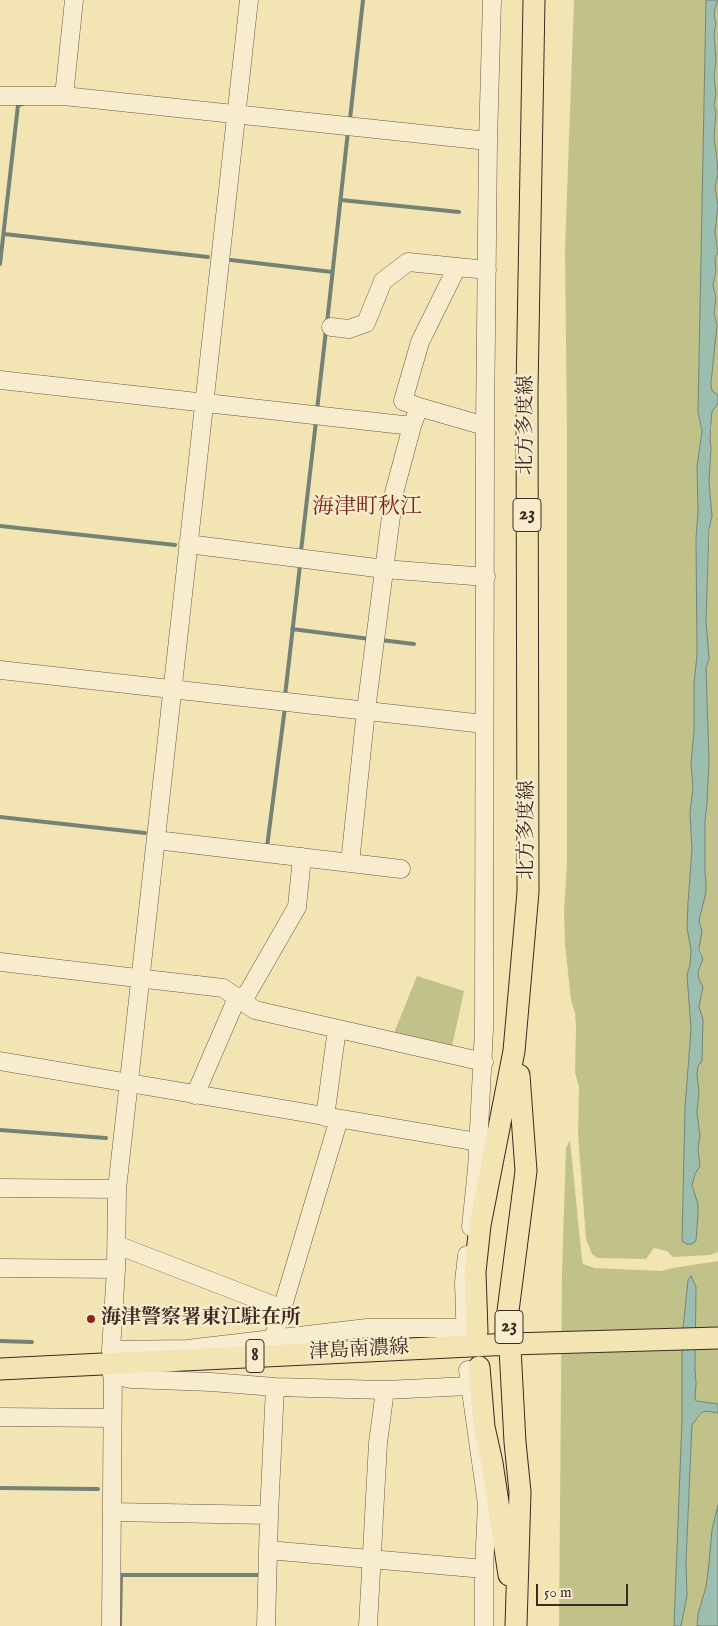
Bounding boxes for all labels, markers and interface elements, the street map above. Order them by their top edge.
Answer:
street label: 北方多度線 [515,375,539,475]
district label: 海津町秋江 [312,495,422,521]
road number: 23 [513,498,541,532]
street label: 北方多度線 [516,780,540,880]
place label: 海津警察署東江駐在所 [101,1307,301,1331]
road number: 23 [495,1310,523,1344]
marker: 海津警察署東江駐在所 [85,1313,97,1325]
street label: 津島南濃線 [308,1336,410,1366]
road number: 8 [246,1340,264,1372]
scale bar [538,1574,630,1606]
text: 50 m [544,1583,572,1602]

